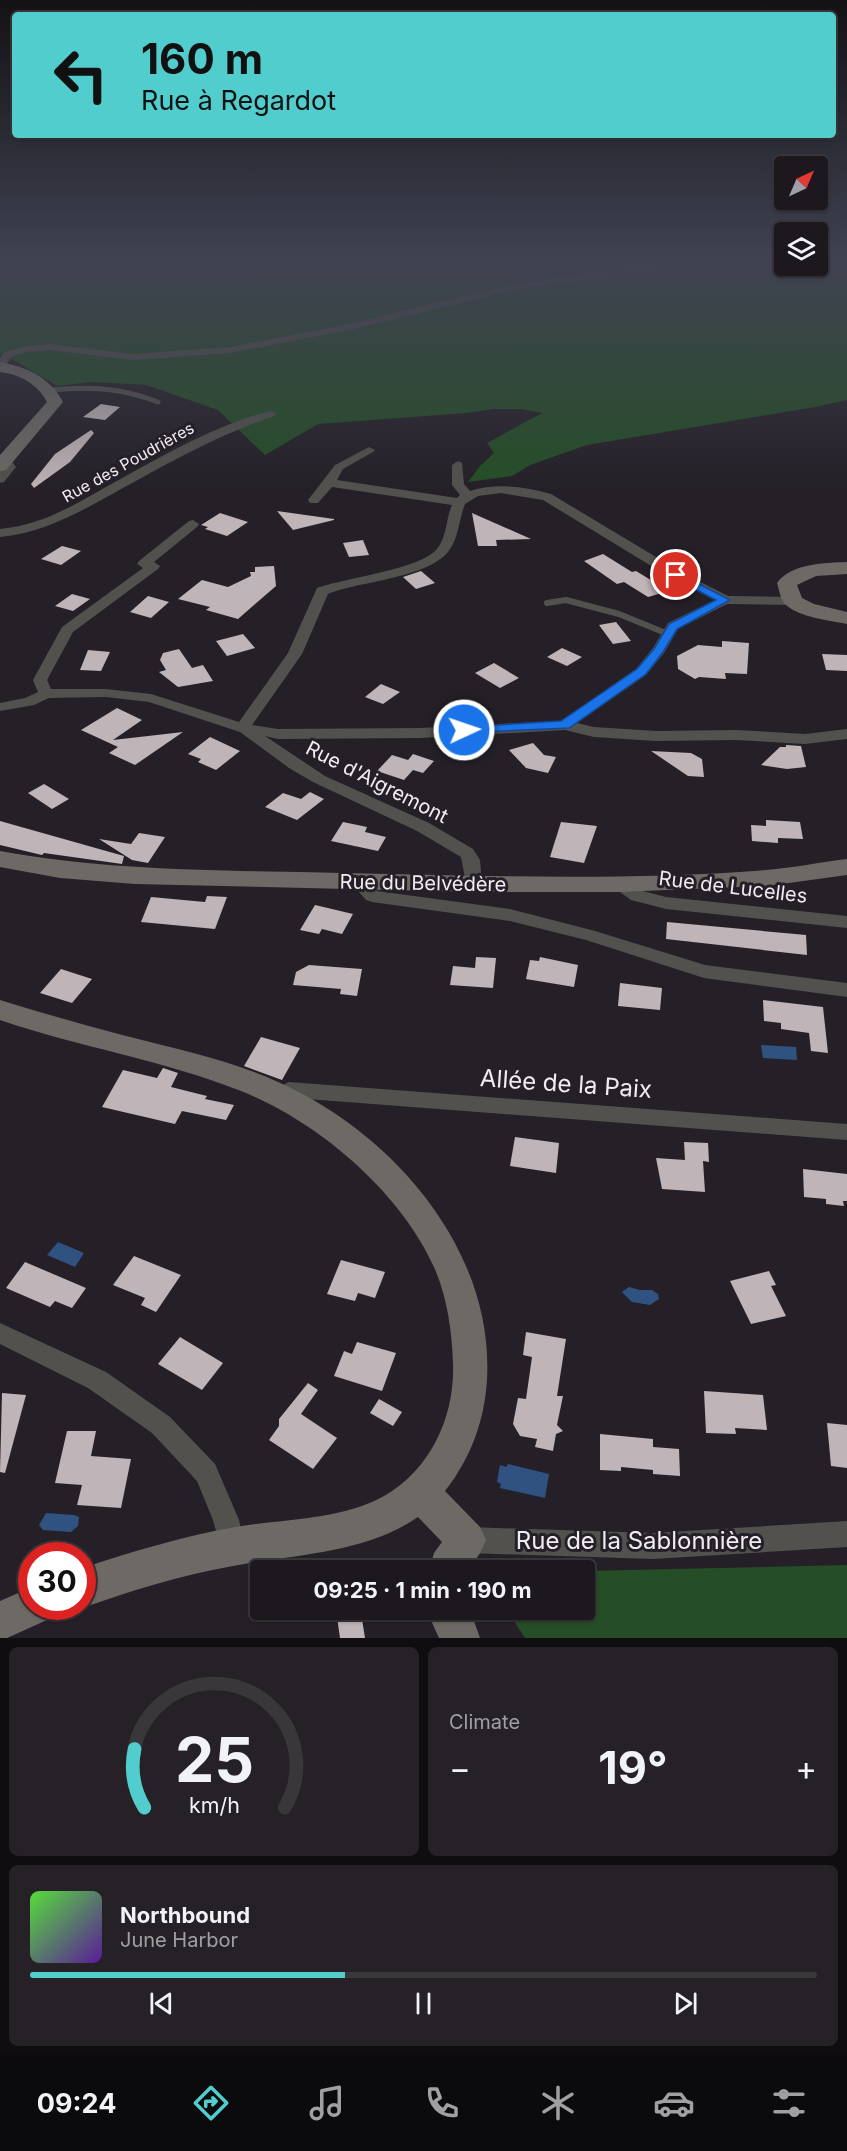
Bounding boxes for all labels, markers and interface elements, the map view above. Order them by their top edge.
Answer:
text: 160 m [141,33,263,84]
icon: left [42,36,120,114]
text: Rue à Regardot [141,84,336,117]
north arrow [774,156,828,210]
map controls [774,156,828,276]
button: layers [774,222,828,276]
street label: Rue des Poudrières [59,417,197,507]
pin [650,549,701,600]
icon: arrive [659,558,692,591]
position arrow [432,698,496,762]
street label: Rue d'Aigremont [302,736,453,828]
street label: Rue de Lucelles [657,866,809,908]
street label: Rue du Belvédère [339,870,507,896]
street label: Allée de la Paix [479,1063,653,1104]
street label: Rue de la Sablonnière [516,1526,762,1555]
speed limit sign: 30 [18,1542,96,1620]
text: 09:25 · 1 min · 190 m [313,1577,532,1603]
text: Climate [449,1710,520,1734]
text: 25 [174,1722,254,1797]
text: 19° [598,1740,668,1795]
text: − [449,1748,471,1788]
text: + [795,1748,817,1788]
text: km/h [189,1793,239,1819]
text: Northbound [120,1902,250,1928]
text: June Harbor [120,1928,238,1952]
icon: previous [145,1987,178,2020]
icon: pause [407,1987,440,2020]
icon: next [669,1987,702,2020]
icon: directions [190,2082,232,2124]
icon: music [306,2082,348,2124]
icon: phone [421,2082,463,2124]
icon: climate [537,2082,579,2124]
icon: car [653,2082,695,2124]
icon: filters [768,2082,810,2124]
text: 09:24 [37,2087,116,2120]

